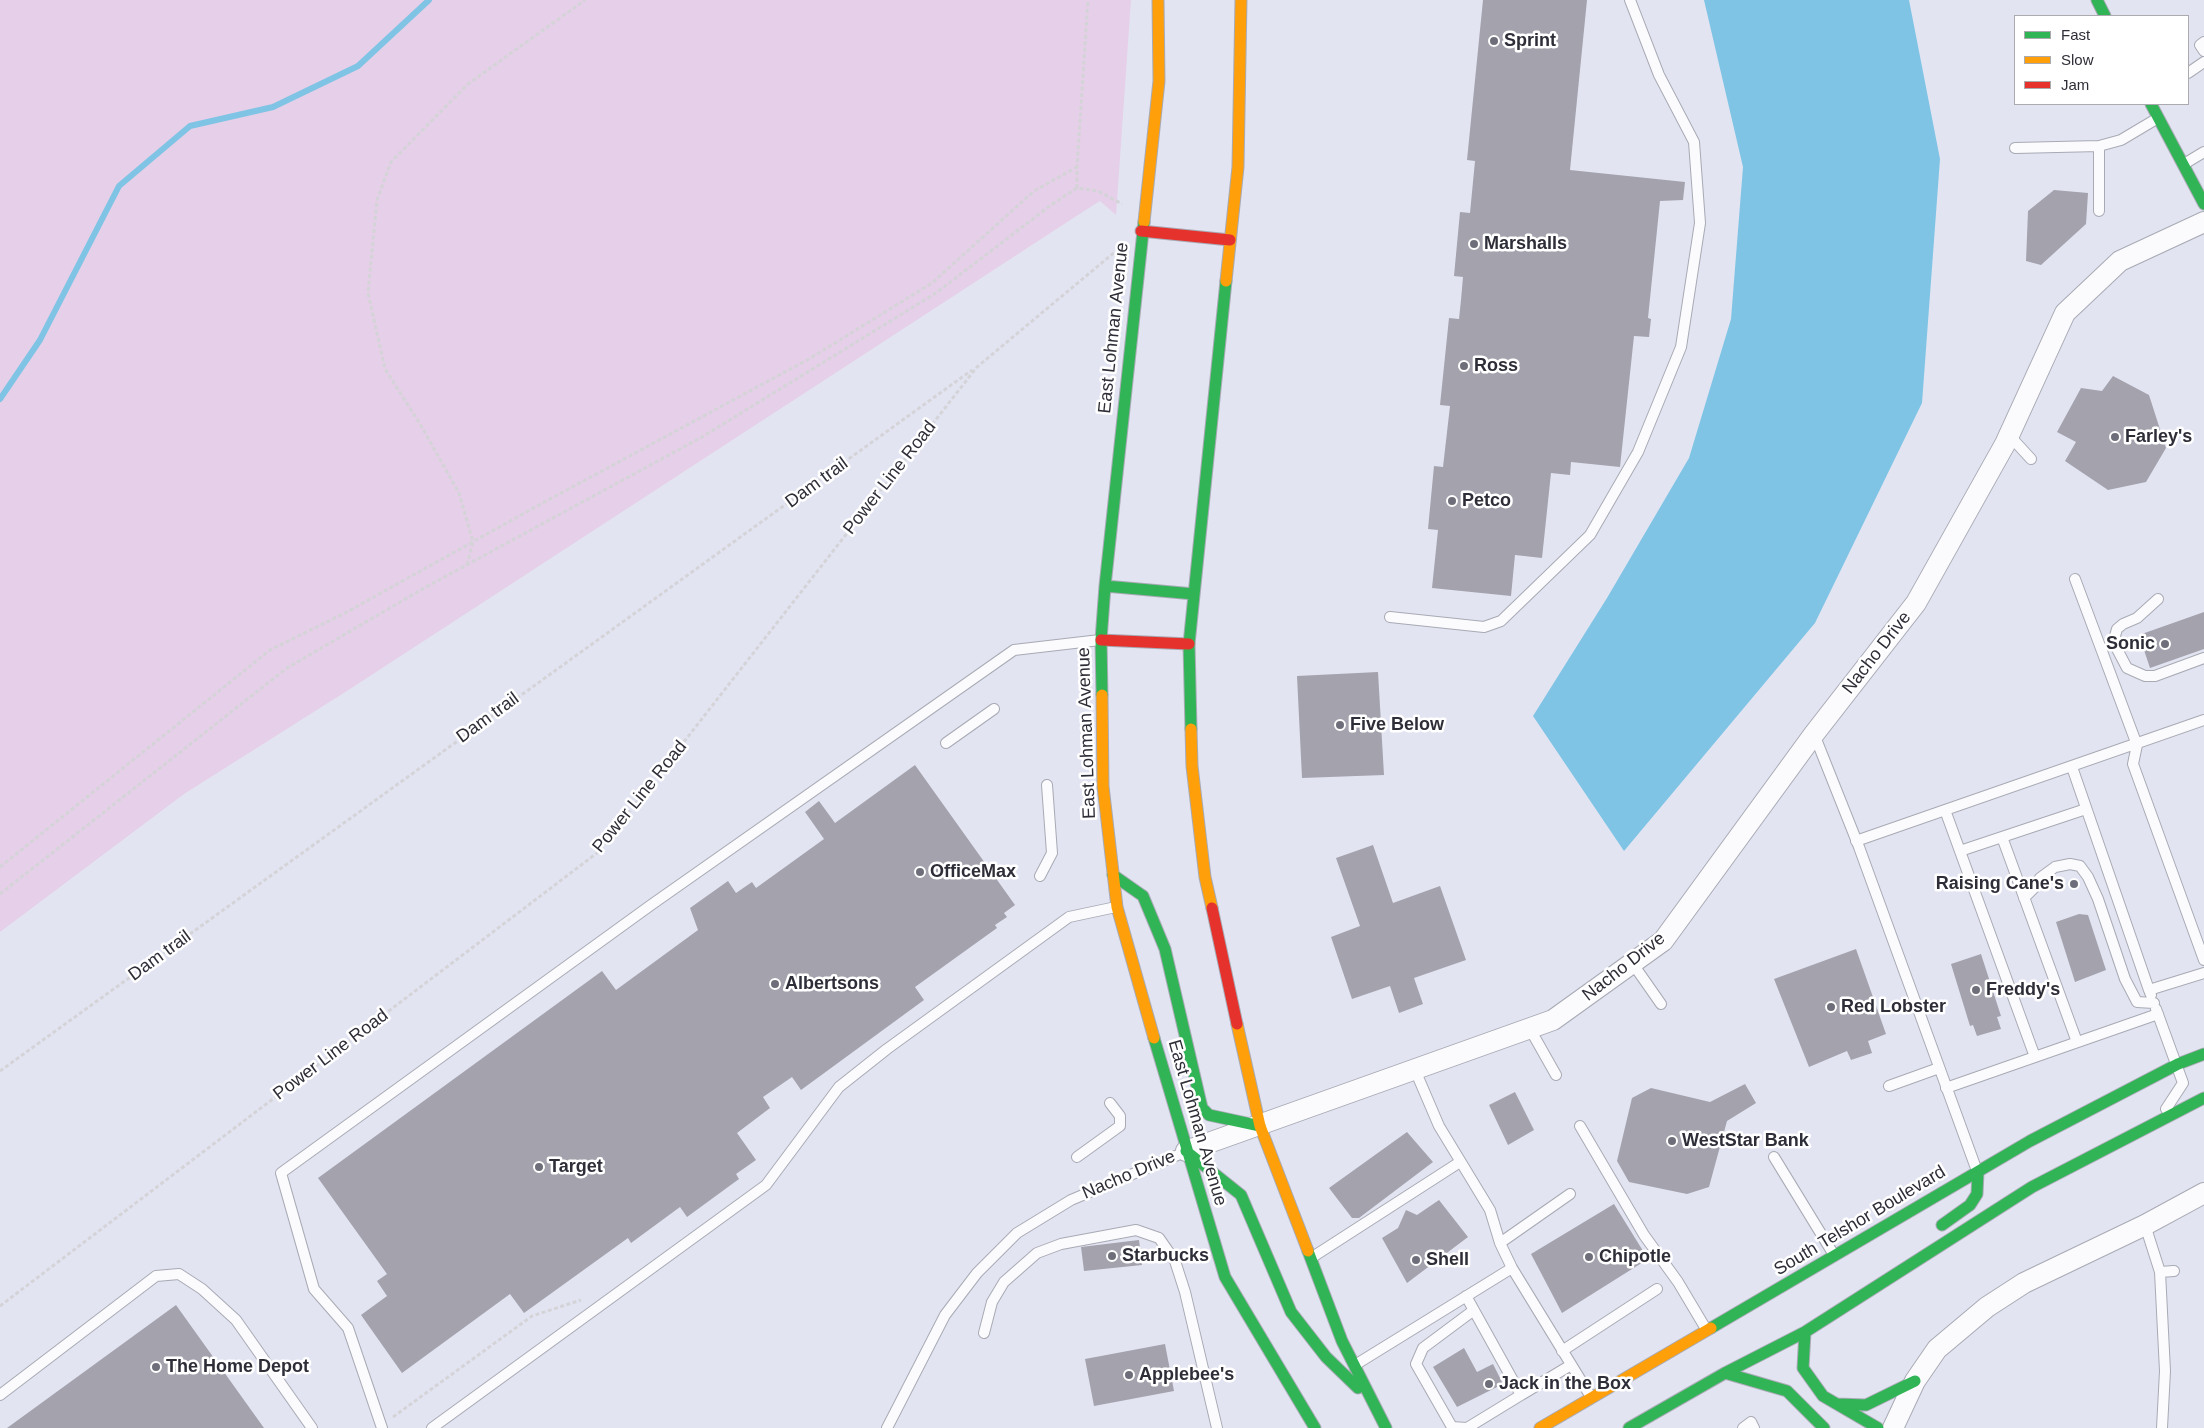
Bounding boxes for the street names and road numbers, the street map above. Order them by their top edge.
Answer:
street label: East Lohman Avenue [1094,241,1134,415]
street label: Power Line Road [839,417,941,539]
street label: Dam trail [782,453,852,513]
street label: Nacho Drive [1838,607,1916,699]
street label: East Lohman Avenue [1073,647,1101,819]
street label: Dam trail [453,688,523,748]
street label: Power Line Road [588,737,692,857]
street label: Dam trail [125,926,195,986]
street label: Nacho Drive [1578,928,1670,1006]
street label: Power Line Road [269,1005,393,1105]
street label: East Lohman Avenue [1163,1037,1231,1209]
street label: Nacho Drive [1079,1146,1179,1204]
street label: South Telshor Boulevard [1770,1161,1950,1281]

